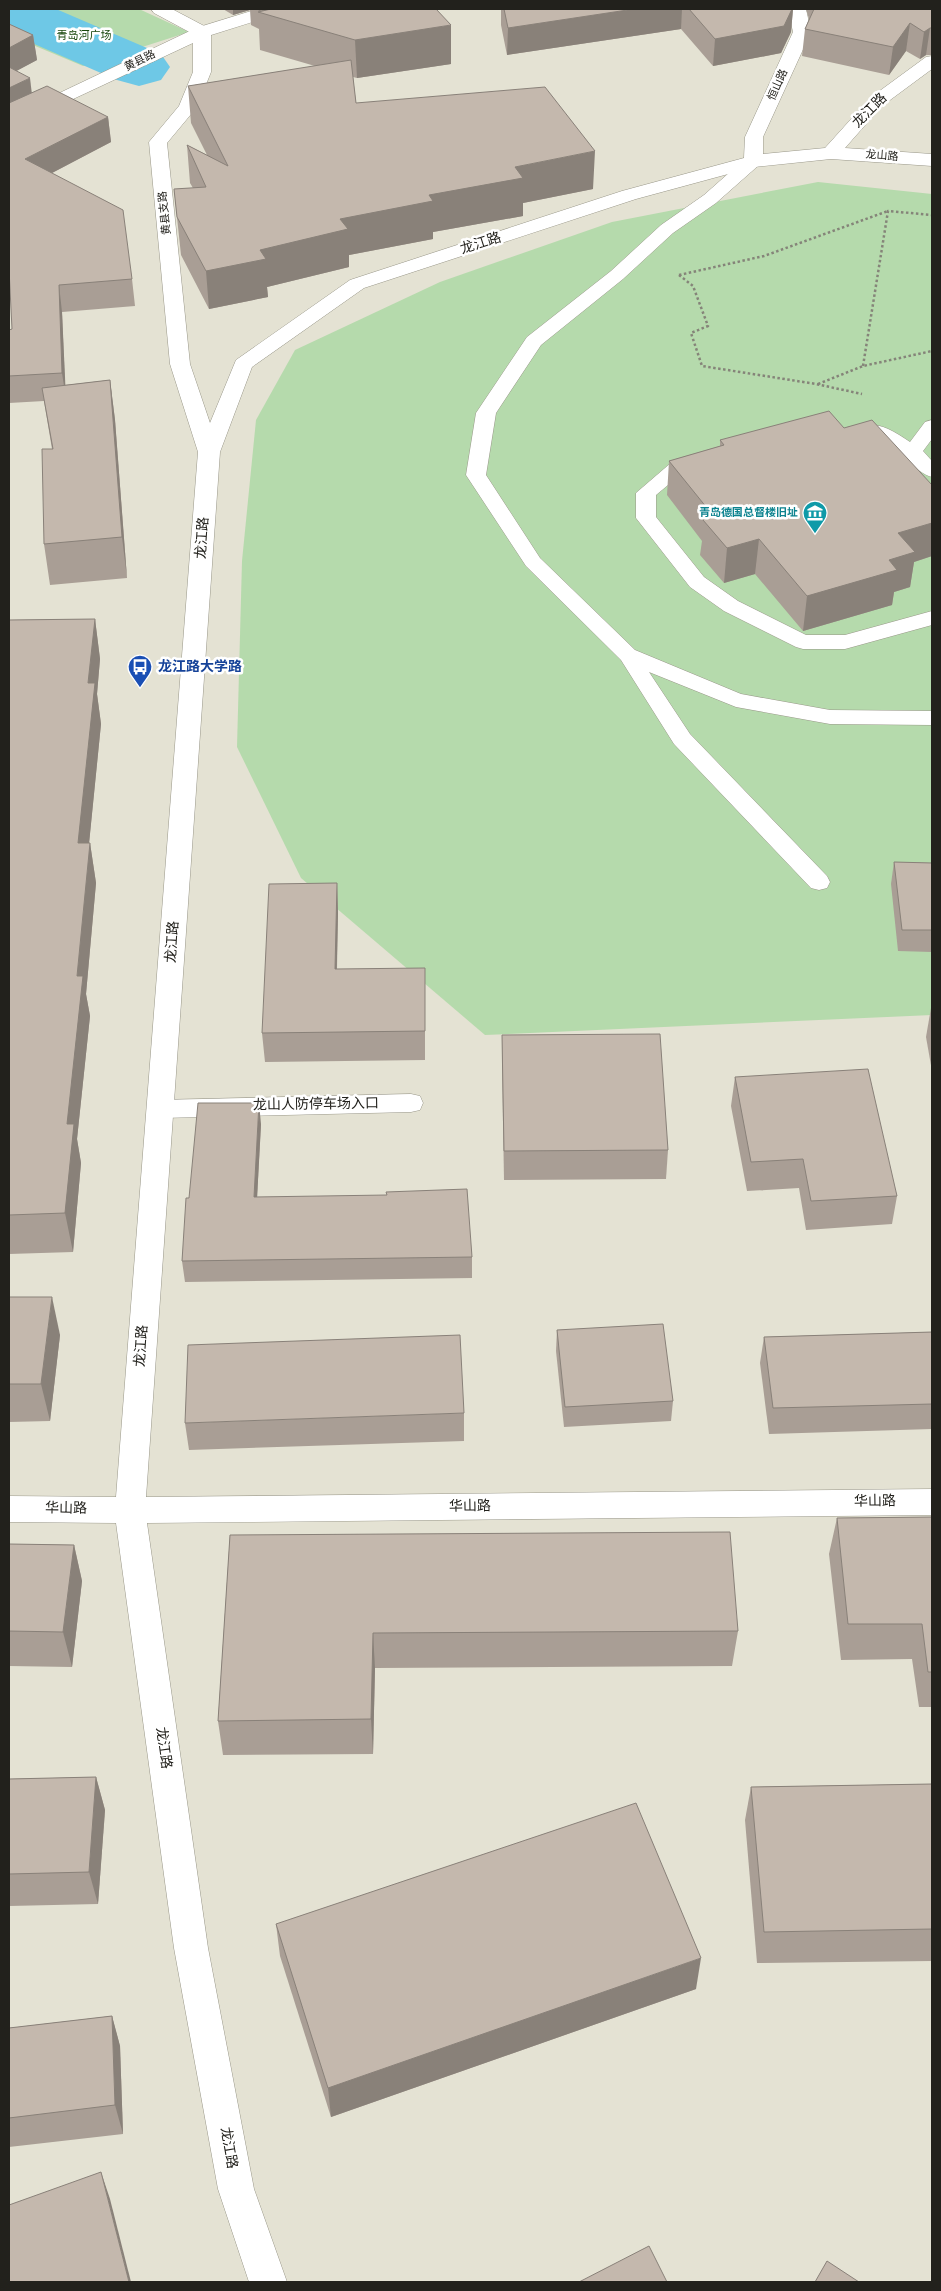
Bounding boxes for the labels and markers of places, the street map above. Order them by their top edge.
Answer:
museum icon: 青岛德国总督楼旧址 [802,500,828,534]
place label: 青岛德国总督楼旧址 [699,506,798,520]
bus stop icon: 龙江路大学路 [127,654,153,688]
place label: 龙江路大学路 [158,658,242,676]

